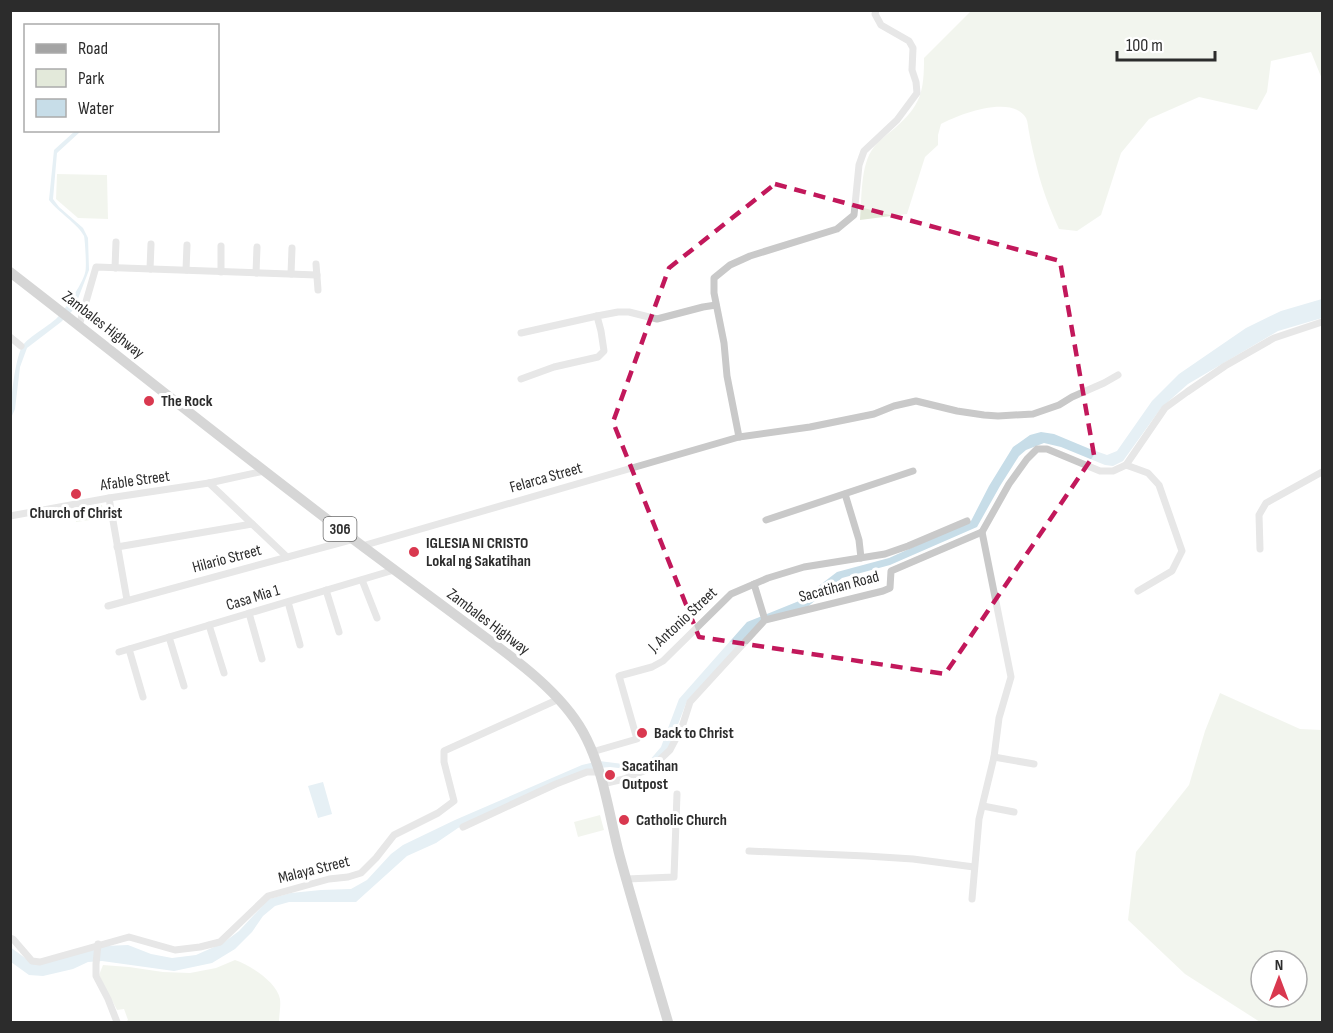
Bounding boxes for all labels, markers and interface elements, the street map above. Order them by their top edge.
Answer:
legend [24,24,219,132]
scale bar [1117,24,1214,62]
text: 100 m [1126,35,1163,56]
text: Road [78,38,108,59]
text: Park [78,68,104,89]
text: Water [78,98,114,119]
street label: Zambales Highway [58,287,148,363]
place label: The Rock [161,392,213,411]
marker: The Rock [142,394,156,408]
street label: Felarca Street [508,459,584,497]
street label: Afable Street [98,467,171,495]
marker: Church of Christ [69,487,83,501]
place label: Church of Christ [30,504,122,523]
road number: 306 [324,517,356,541]
place label: IGLESIA NI CRISTO Lokal ng Sakatihan [426,534,531,571]
street label: Hilario Street [190,541,264,577]
marker: IGLESIA NI CRISTO Lokal ng Sakatihan [407,545,421,559]
street label: Sacatihan Road [797,567,881,607]
street label: Casa Mia 1 [224,581,282,615]
street label: J. Antonio Street [644,583,721,657]
street label: Zambales Highway [443,585,533,659]
place label: Back to Christ [654,724,734,743]
marker: Back to Christ [635,726,649,740]
place label: Sacatihan Outpost [622,757,678,794]
marker: Sacatihan Outpost [603,768,617,782]
place label: Catholic Church [636,811,727,830]
marker: Catholic Church [617,813,631,827]
street label: Malaya Street [276,852,352,888]
north arrow [1249,949,1309,1009]
text: N [1275,956,1283,975]

